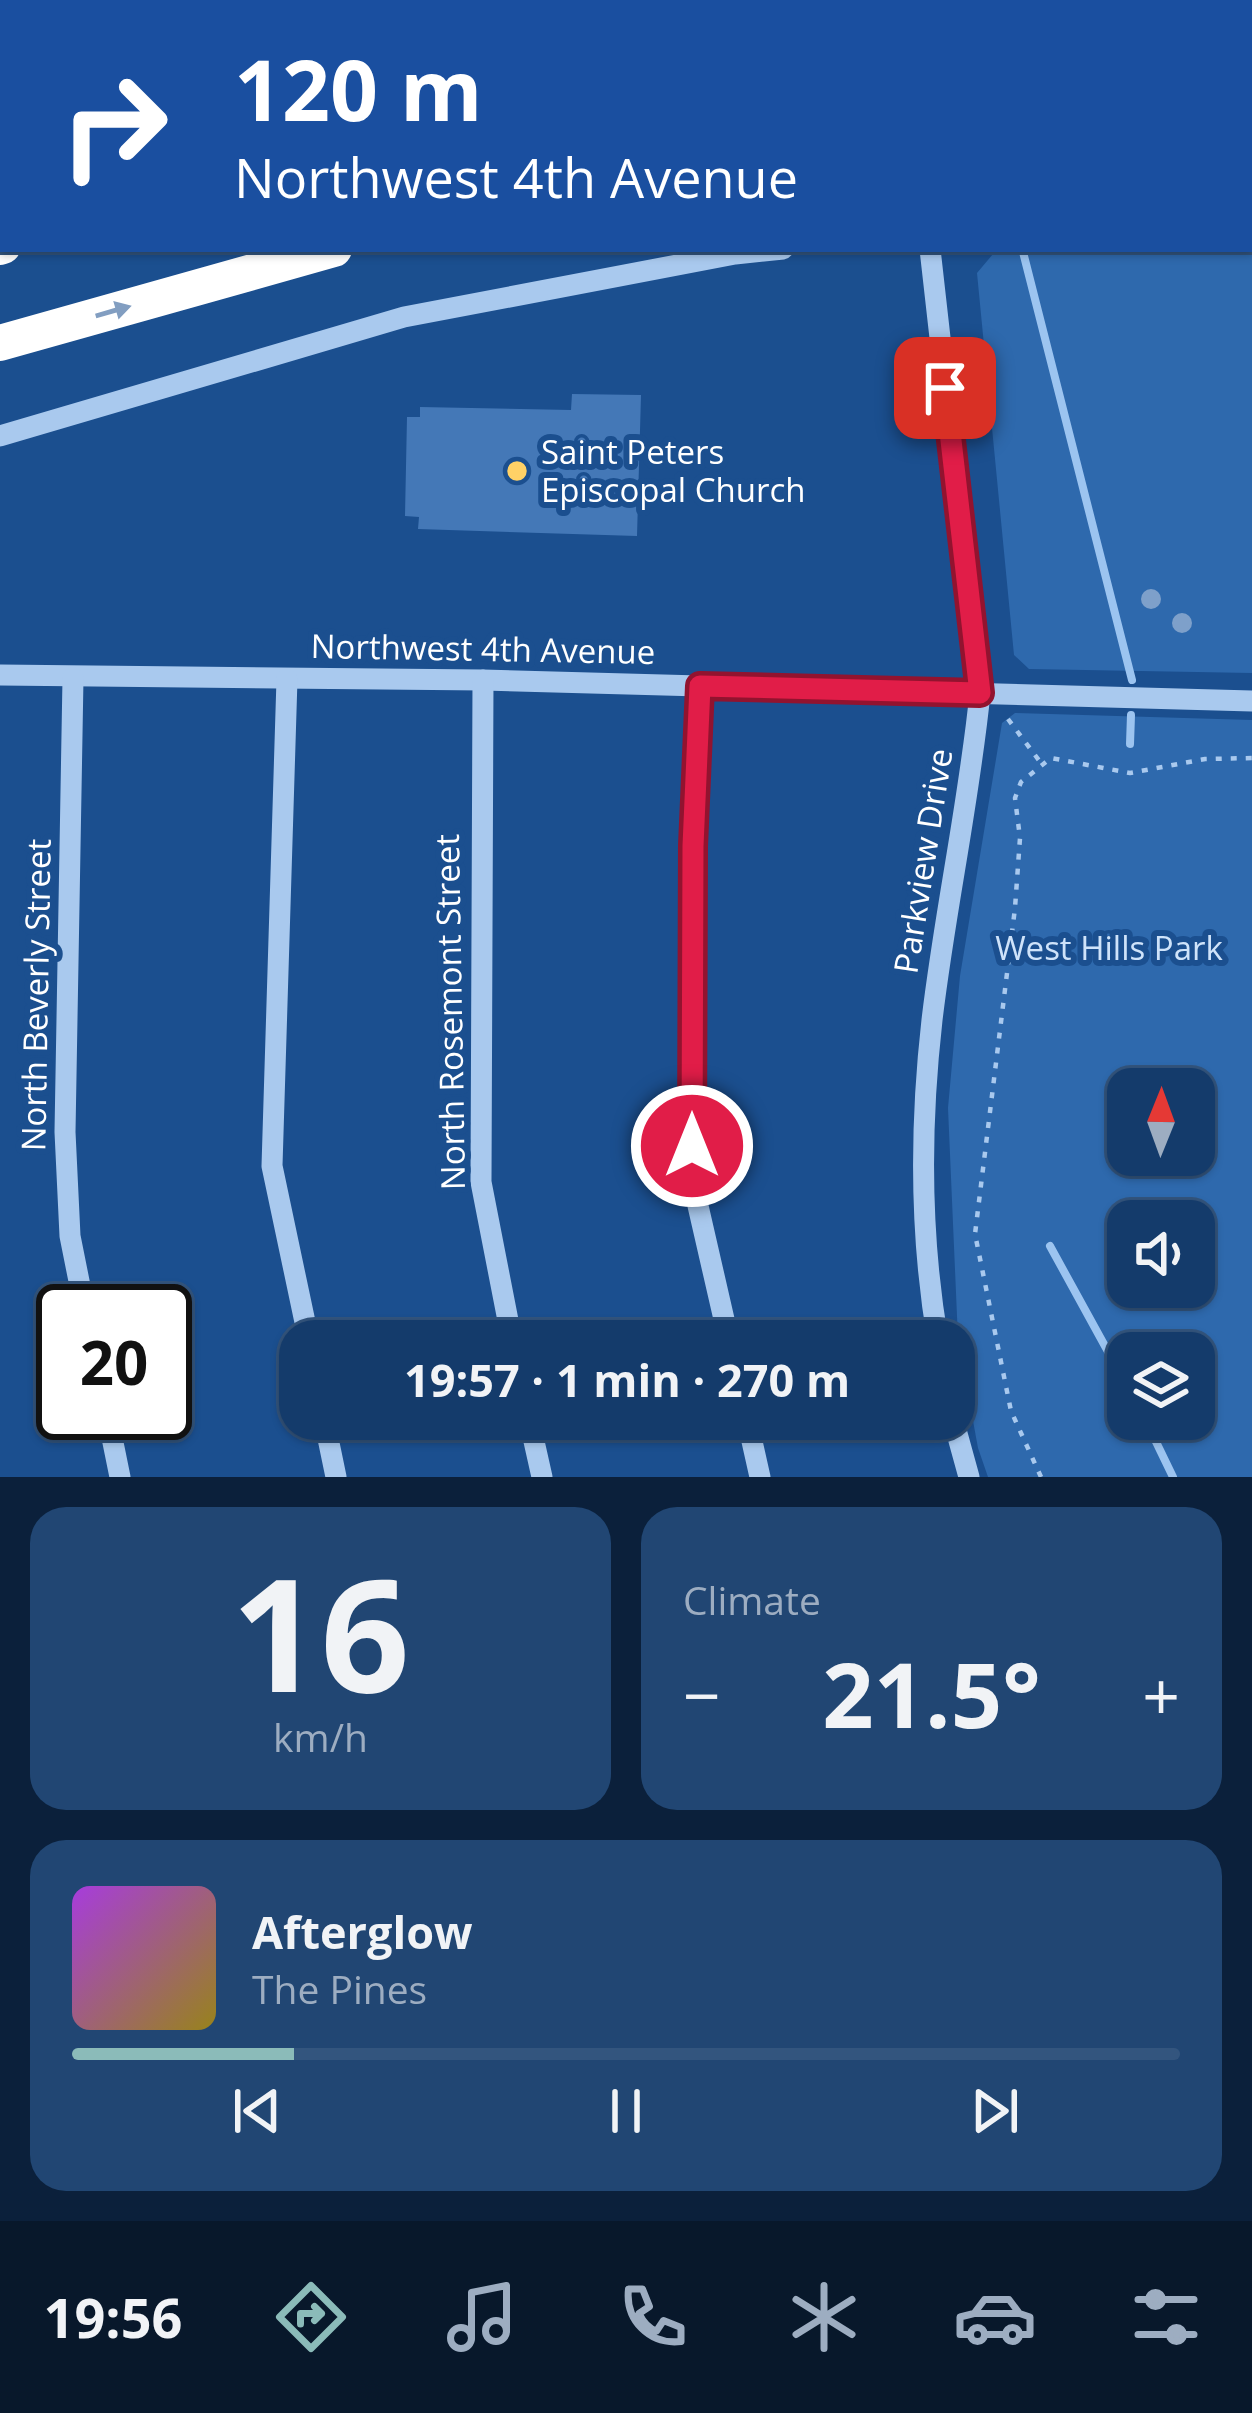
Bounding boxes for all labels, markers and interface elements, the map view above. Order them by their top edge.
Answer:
text: 120 m [234,31,482,146]
icon: right [36,48,192,204]
text: Northwest 4th Avenue [234,140,798,214]
one-way arrow [95,301,131,319]
pin [894,337,996,439]
icon: arrive [912,355,978,421]
place label: Saint Peters Episcopal Church [541,429,805,512]
marker: Saint Peters Episcopal Church [504,458,530,484]
street label: Northwest 4th Avenue [310,623,656,674]
street label: Parkview Drive [883,745,963,977]
street label: North Rosemont Street [424,833,475,1191]
street label: North Beverly Street [10,838,61,1152]
park label: West Hills Park [995,925,1224,970]
north arrow [1107,1068,1215,1176]
map controls [1107,1068,1215,1440]
position arrow [629,1083,755,1209]
button: sound [1107,1200,1215,1308]
speed limit sign: 20 [36,1284,192,1440]
button: layers [1107,1332,1215,1440]
text: 19:57 · 1 min · 270 m [404,1349,850,1410]
text: 16 [231,1525,410,1738]
text: Climate [683,1573,821,1626]
text: 21.5° [822,1632,1041,1754]
text: − [683,1649,721,1739]
text: + [1142,1649,1180,1739]
text: km/h [273,1710,368,1763]
text: Afterglow [252,1901,473,1962]
text: The Pines [252,1962,427,2015]
icon: previous [224,2078,290,2144]
icon: pause [593,2078,659,2144]
icon: next [962,2078,1028,2144]
icon: directions [269,2275,353,2359]
icon: music [440,2275,524,2359]
icon: phone [611,2275,695,2359]
icon: climate [782,2275,866,2359]
icon: car [953,2275,1037,2359]
icon: filters [1124,2275,1208,2359]
text: 19:56 [44,2280,182,2354]

